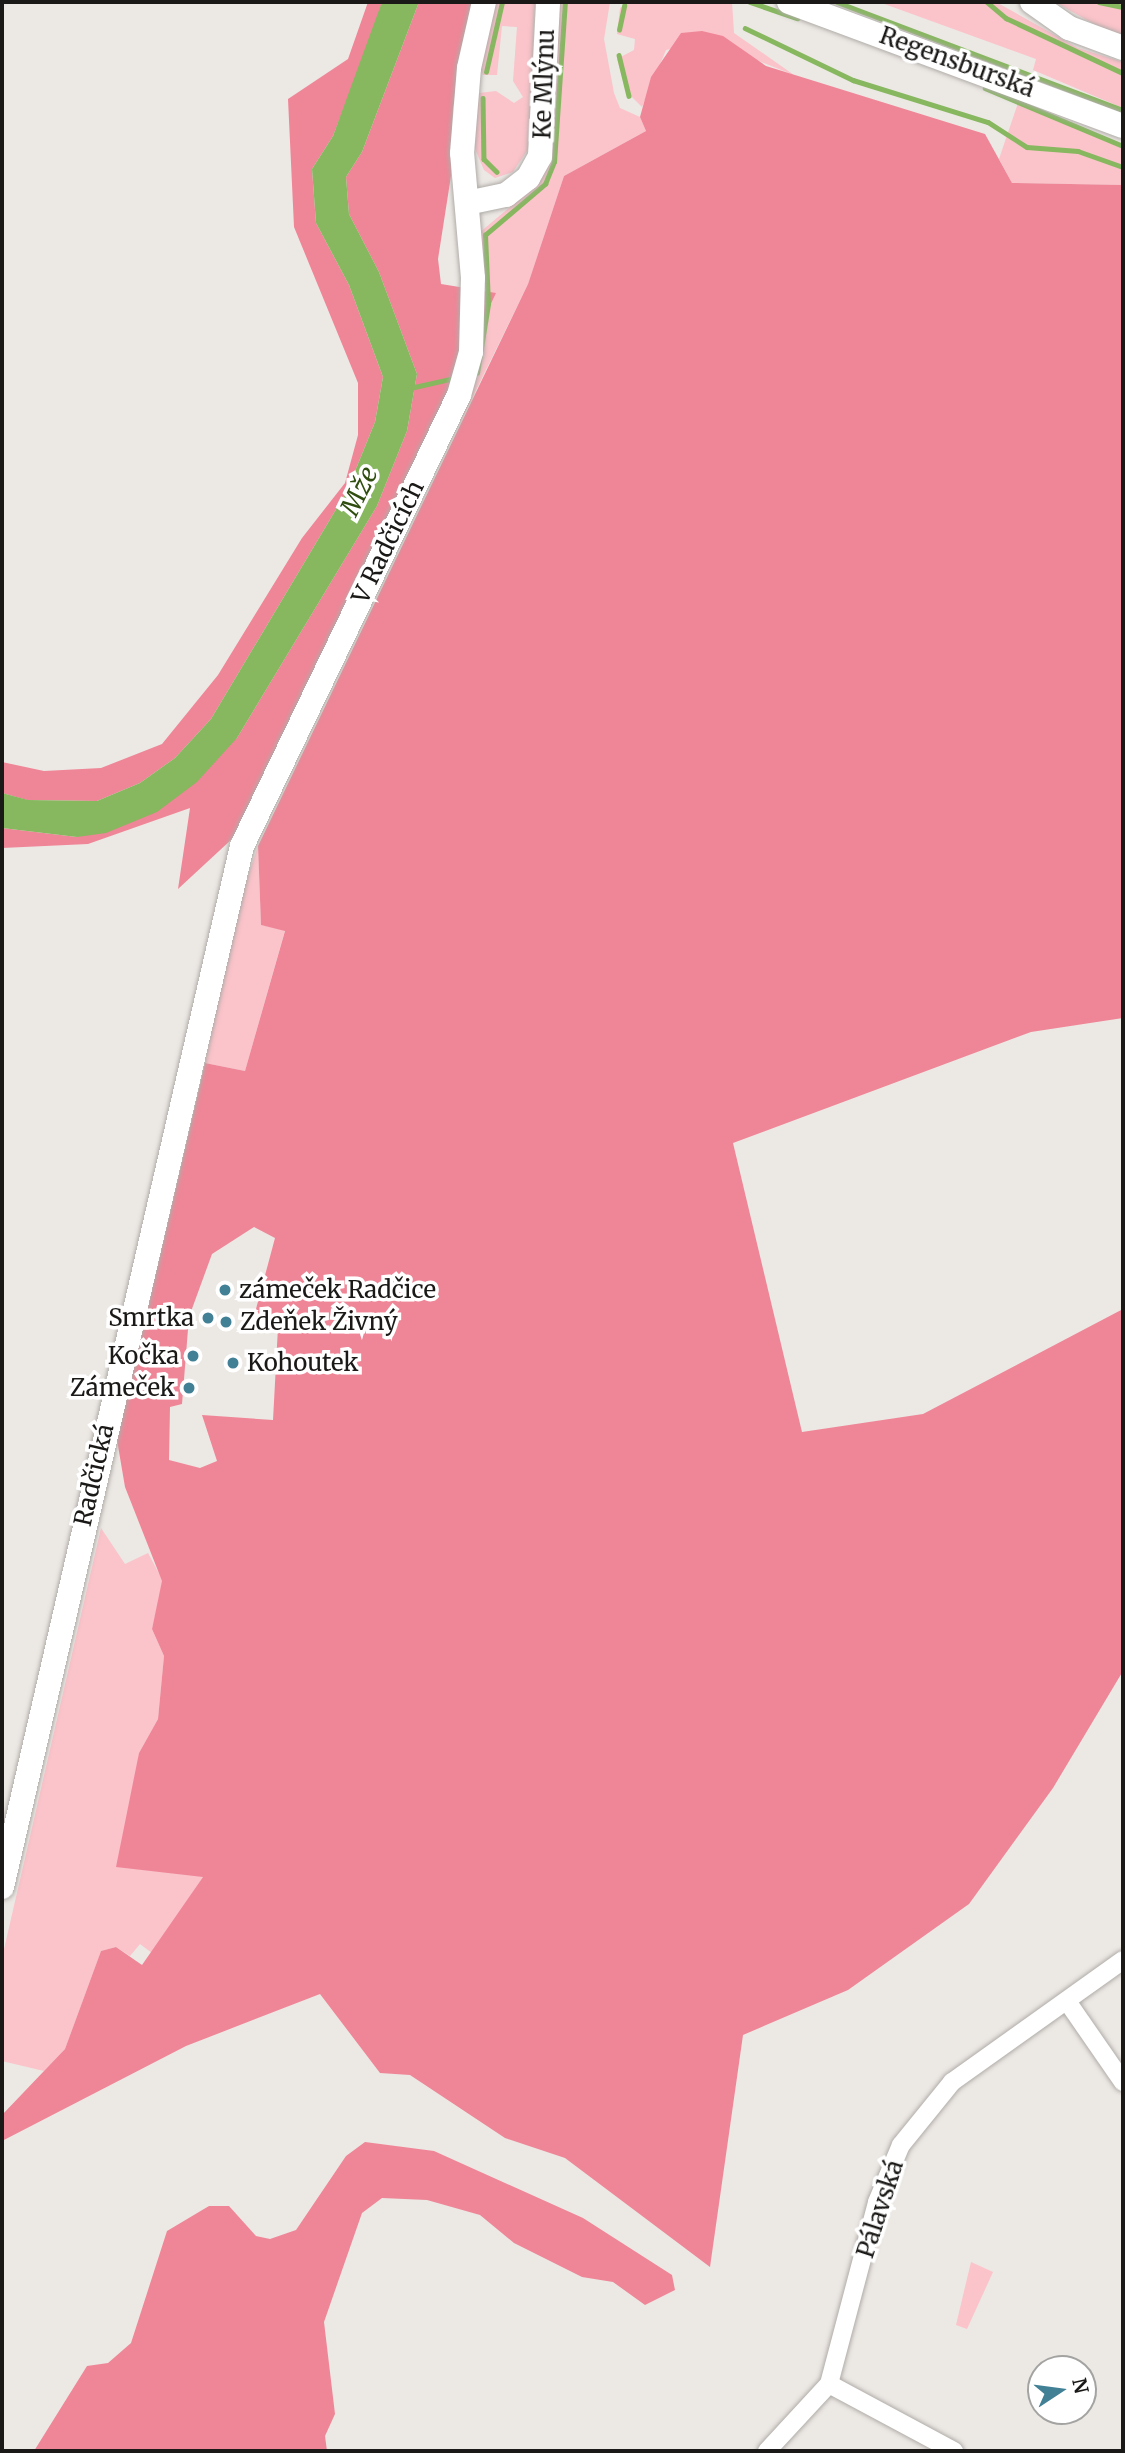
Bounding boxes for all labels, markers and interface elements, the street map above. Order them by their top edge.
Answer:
street label: Regensburská [876,21,1038,103]
street label: Ke Mlýnu [528,28,560,140]
water label: Mže [334,461,384,521]
street label: V Radčicích [346,476,430,608]
place label: zámeček Radčice [239,1276,436,1304]
marker: zámeček Radčice [217,1282,233,1298]
place label: Smrtka [108,1304,194,1332]
place label: Zdeňek Živný [240,1308,398,1336]
marker: Smrtka [200,1310,216,1326]
marker: Zdeňek Živný [218,1314,234,1330]
place label: Kočka [108,1342,179,1370]
marker: Kočka [185,1348,201,1364]
place label: Kohoutek [247,1349,359,1377]
marker: Kohoutek [225,1355,241,1371]
place label: Zámeček [70,1374,175,1402]
marker: Zámeček [181,1380,197,1396]
street label: Radčická [68,1421,120,1529]
street label: Pálavská [851,2156,909,2262]
north arrow [1027,2355,1097,2425]
text: N [1067,2376,1094,2396]

